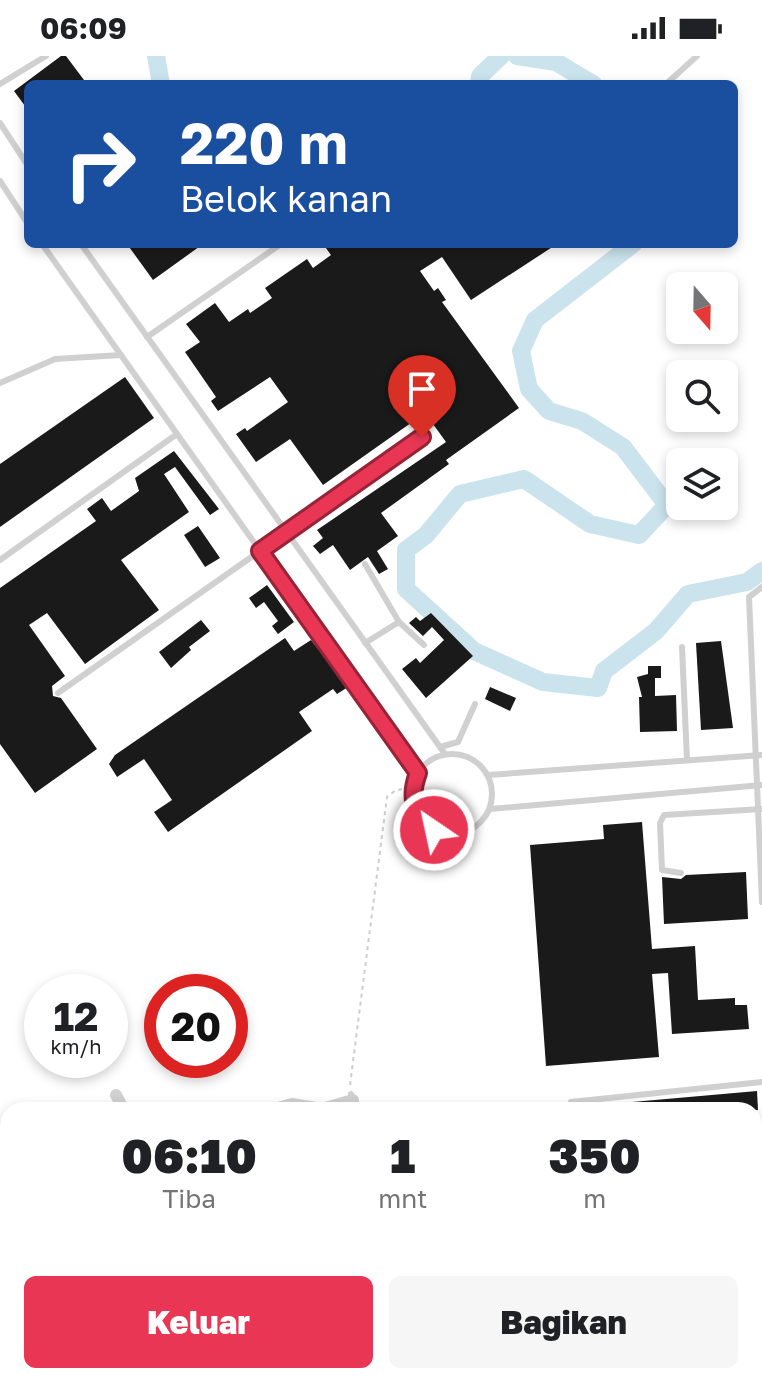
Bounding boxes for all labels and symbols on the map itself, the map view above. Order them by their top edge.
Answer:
north arrow [666,272,738,344]
pin [388,355,456,437]
position arrow [392,788,476,872]
speed limit sign: 20 [144,974,248,1078]

